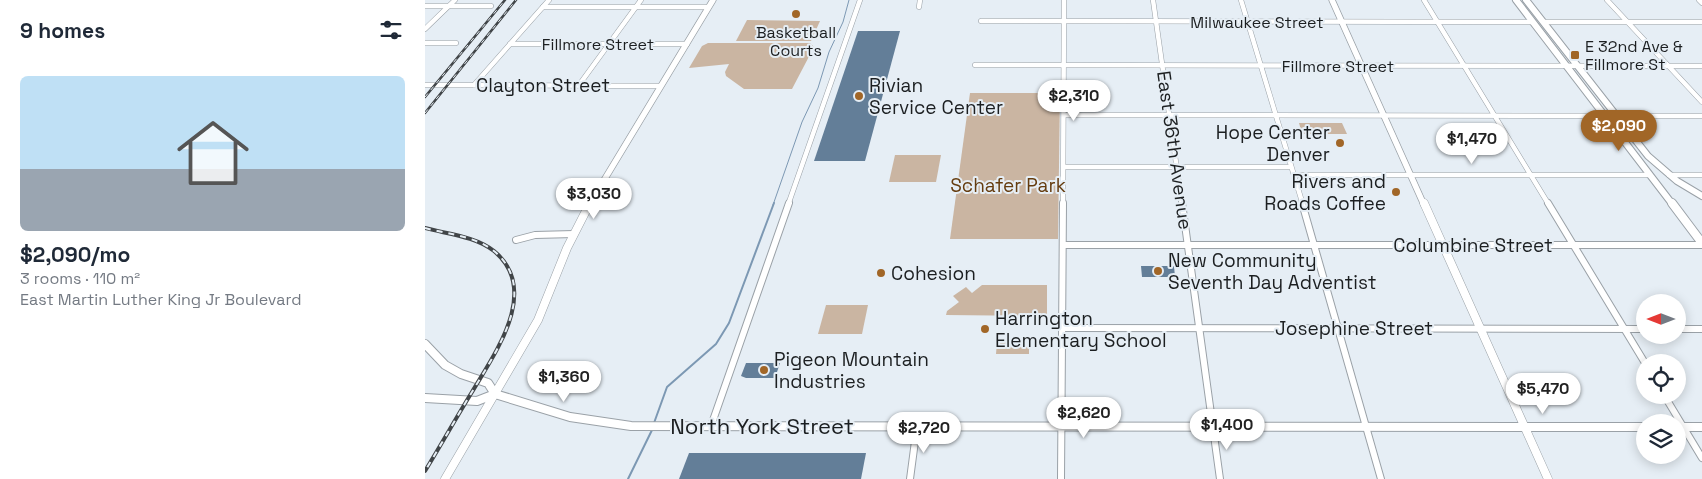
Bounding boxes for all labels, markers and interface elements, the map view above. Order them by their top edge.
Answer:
marker: Basketball Courts [790,8,802,20]
street label: Milwaukee Street [1190,12,1324,33]
icon: filters [377,16,405,44]
text: 9 homes [20,17,105,44]
place label: Basketball Courts [756,22,836,61]
street label: Fillmore Street [542,34,654,55]
place label: E 32nd Ave & Fillmore St [1585,36,1683,75]
marker: E 32nd Ave & Fillmore St [1569,49,1581,61]
street label: Fillmore Street [1282,56,1394,77]
street label: East 36th Avenue [1151,69,1198,231]
street label: Clayton Street [476,73,610,98]
place label: Rivian Service Center [869,73,1003,120]
pin: $2,310 [1033,80,1115,122]
text: $2,310 [1049,85,1099,106]
marker: Rivian Service Center [853,90,865,102]
icon: home [168,108,258,198]
pin: $2,090 [1578,110,1660,152]
text: $2,090 [1592,115,1646,136]
place label: Hope Center Denver [1216,120,1330,167]
pin: $1,470 [1431,122,1513,165]
text: $1,470 [1447,128,1497,149]
marker: Hope Center Denver [1334,137,1346,149]
place label: Rivers and Roads Coffee [1264,169,1386,216]
park label: Schafer Park [950,173,1066,198]
pin: $3,030 [553,178,635,220]
text: $3,030 [567,183,621,204]
marker: Rivers and Roads Coffee [1390,186,1402,198]
street label: Columbine Street [1393,233,1553,258]
text: $2,090/mo [20,241,130,268]
place label: New Community Seventh Day Adventist [1168,248,1376,295]
place label: Cohesion [891,261,976,286]
marker: New Community Seventh Day Adventist [1152,265,1164,277]
marker: Cohesion [875,267,887,279]
text: 3 rooms · 110 m² [20,268,140,289]
text: East Martin Luther King Jr Boulevard [20,289,301,310]
north arrow [1636,294,1686,344]
map controls [1636,294,1686,464]
place label: Harrington Elementary School [995,306,1167,353]
street label: Josephine Street [1275,316,1433,341]
marker: Harrington Elementary School [979,323,991,335]
place label: Pigeon Mountain Industries [774,347,929,394]
button: locate [1636,354,1686,404]
pin: $1,360 [523,360,605,403]
marker: Pigeon Mountain Industries [758,364,770,376]
text: $1,360 [538,366,590,387]
pin: $5,470 [1502,372,1584,415]
text: $5,470 [1517,378,1569,399]
pin: $2,620 [1043,396,1125,439]
text: $2,620 [1057,402,1111,423]
pin: $1,400 [1186,408,1268,451]
street label: North York Street [670,412,854,440]
pin: $2,720 [883,412,965,454]
text: $1,400 [1201,414,1253,435]
button: layers [1636,414,1686,464]
text: $2,720 [898,417,950,438]

